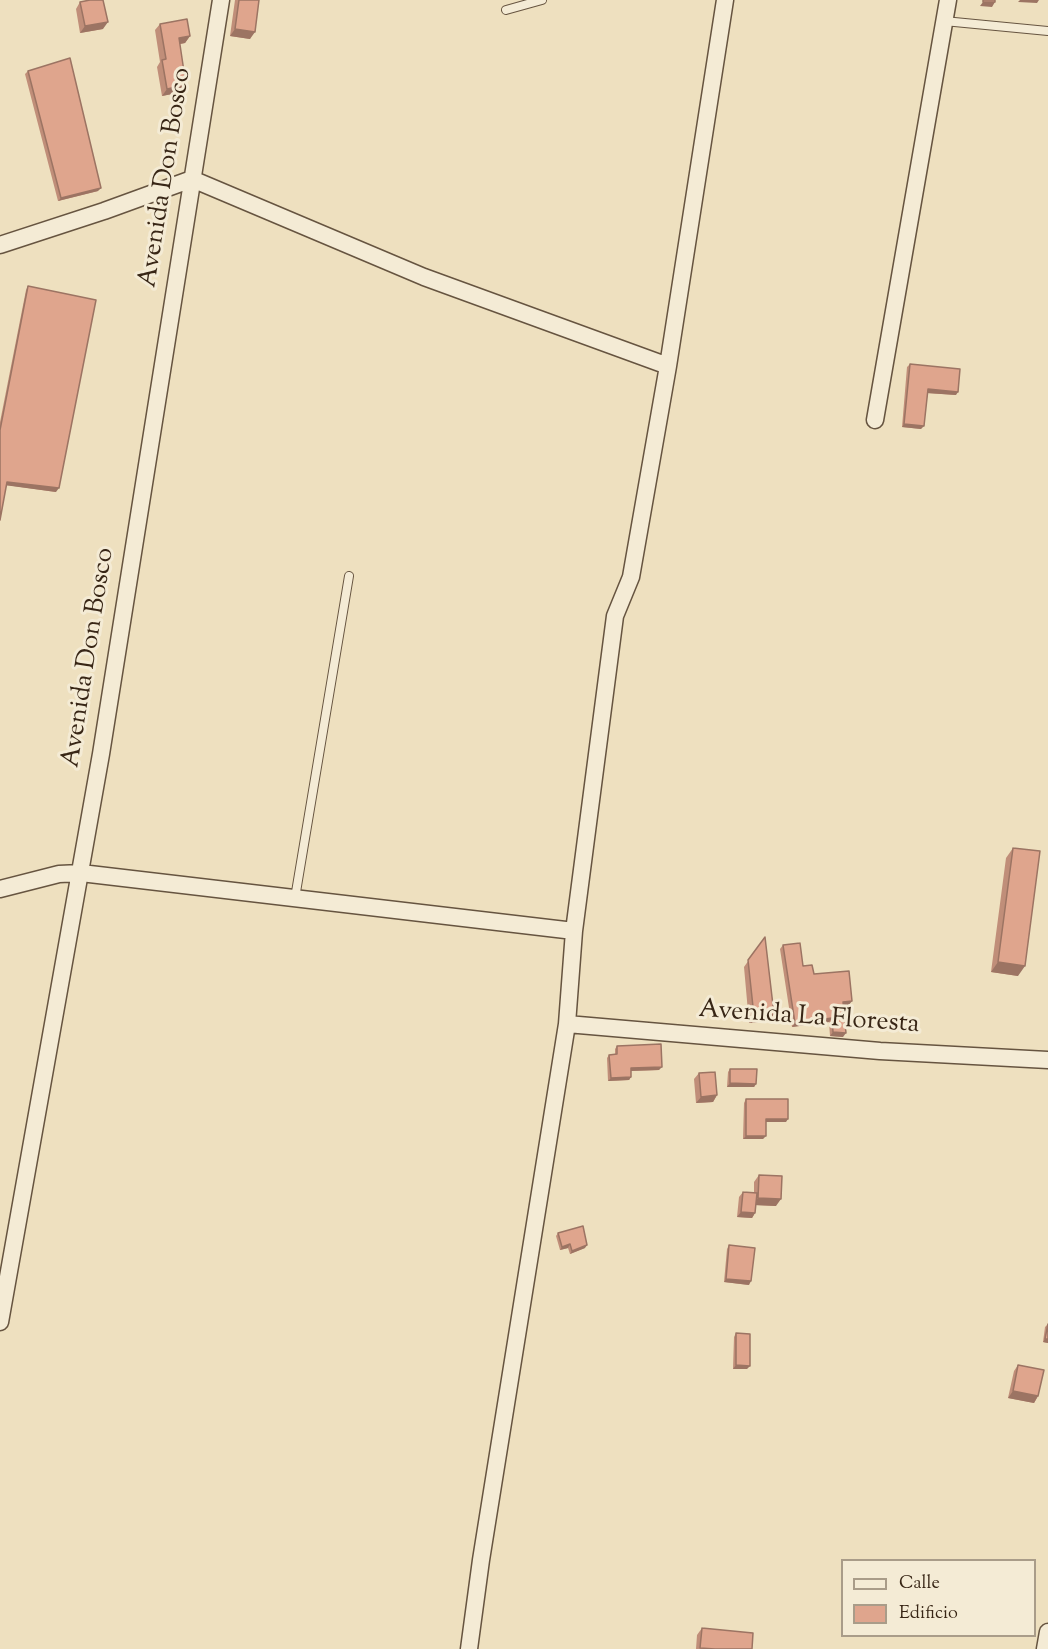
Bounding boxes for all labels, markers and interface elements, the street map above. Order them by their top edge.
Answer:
street label: Avenida Don Bosco [134,66,200,290]
street label: Avenida Don Bosco [57,546,123,770]
street label: Avenida La Floresta [698,996,920,1042]
legend [841,1559,1036,1637]
text: Calle [899,1571,940,1597]
text: Edificio [899,1601,958,1627]

